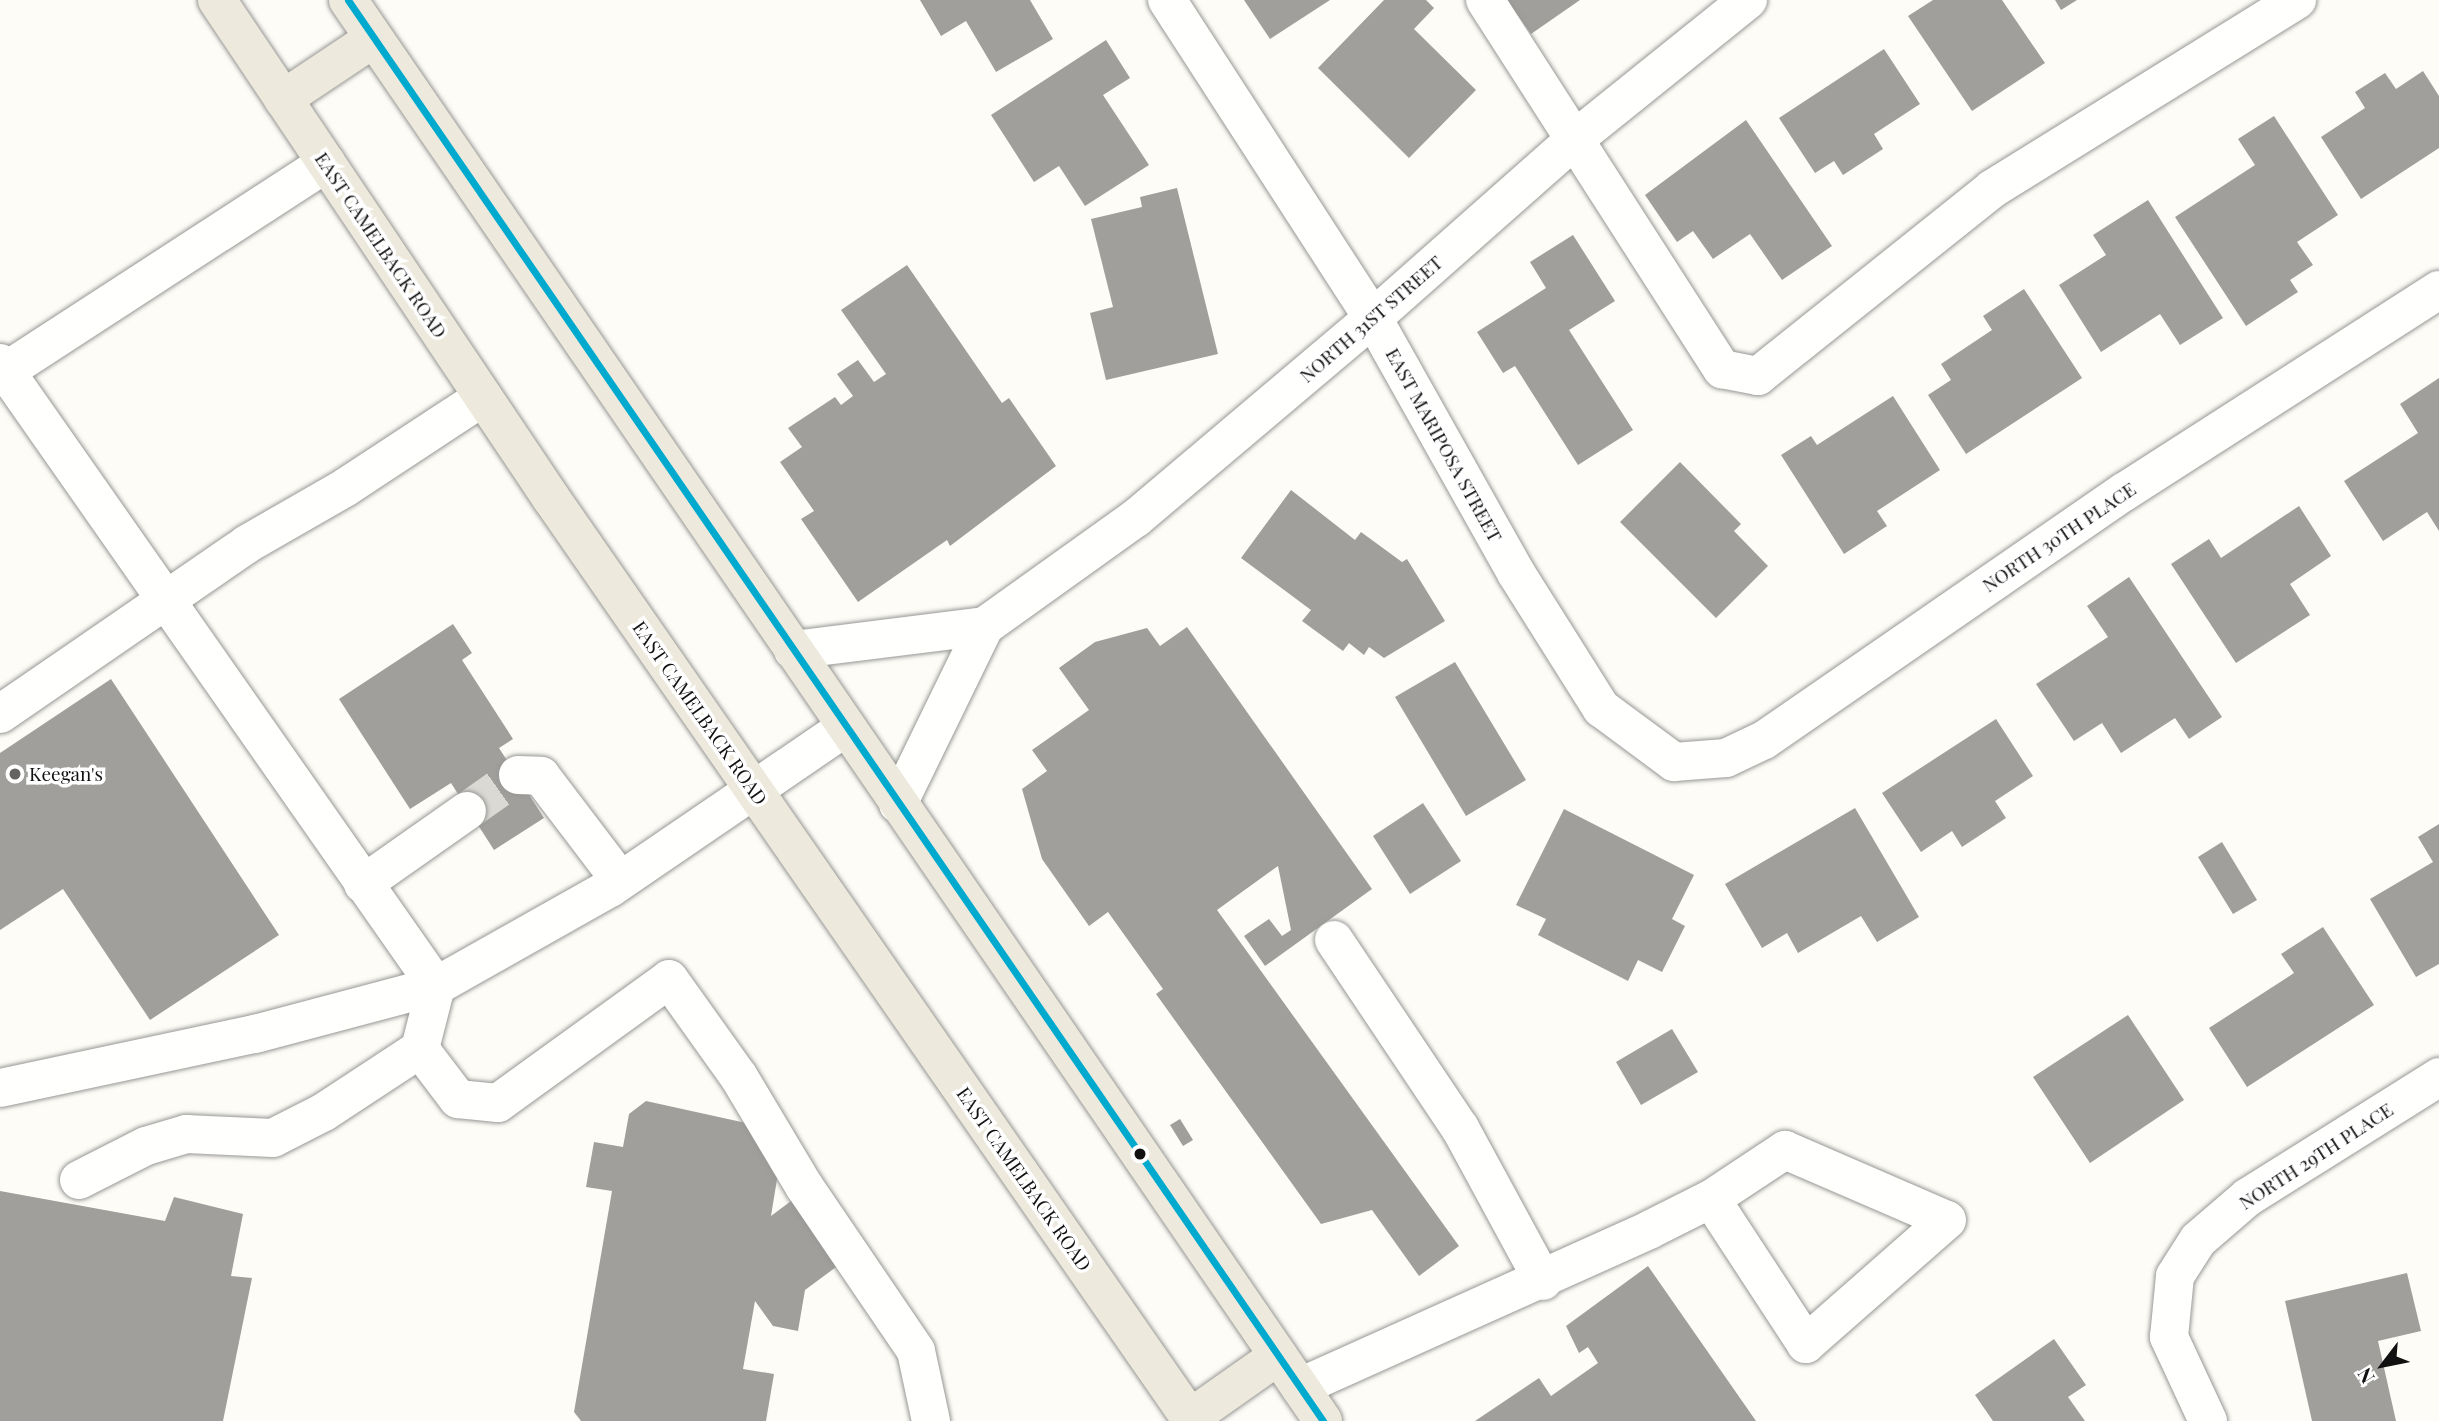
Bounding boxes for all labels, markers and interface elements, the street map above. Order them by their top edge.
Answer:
street label: EAST CAMELBACK ROAD [310,148,452,342]
street label: NORTH 31ST STREET [1295,251,1447,387]
street label: EAST MARIPOSA STREET [1381,344,1507,546]
street label: NORTH 30TH PLACE [1978,477,2140,597]
street label: EAST CAMELBACK ROAD [628,617,772,809]
place label: Keegan's [29,763,103,785]
marker: Keegan's [7,766,23,782]
street label: EAST CAMELBACK ROAD [952,1083,1096,1275]
street label: NORTH 29TH PLACE [2235,1098,2397,1214]
unlabelled marker [1133,1147,1147,1161]
north arrow [2348,1330,2418,1400]
text: N [2351,1363,2380,1389]

